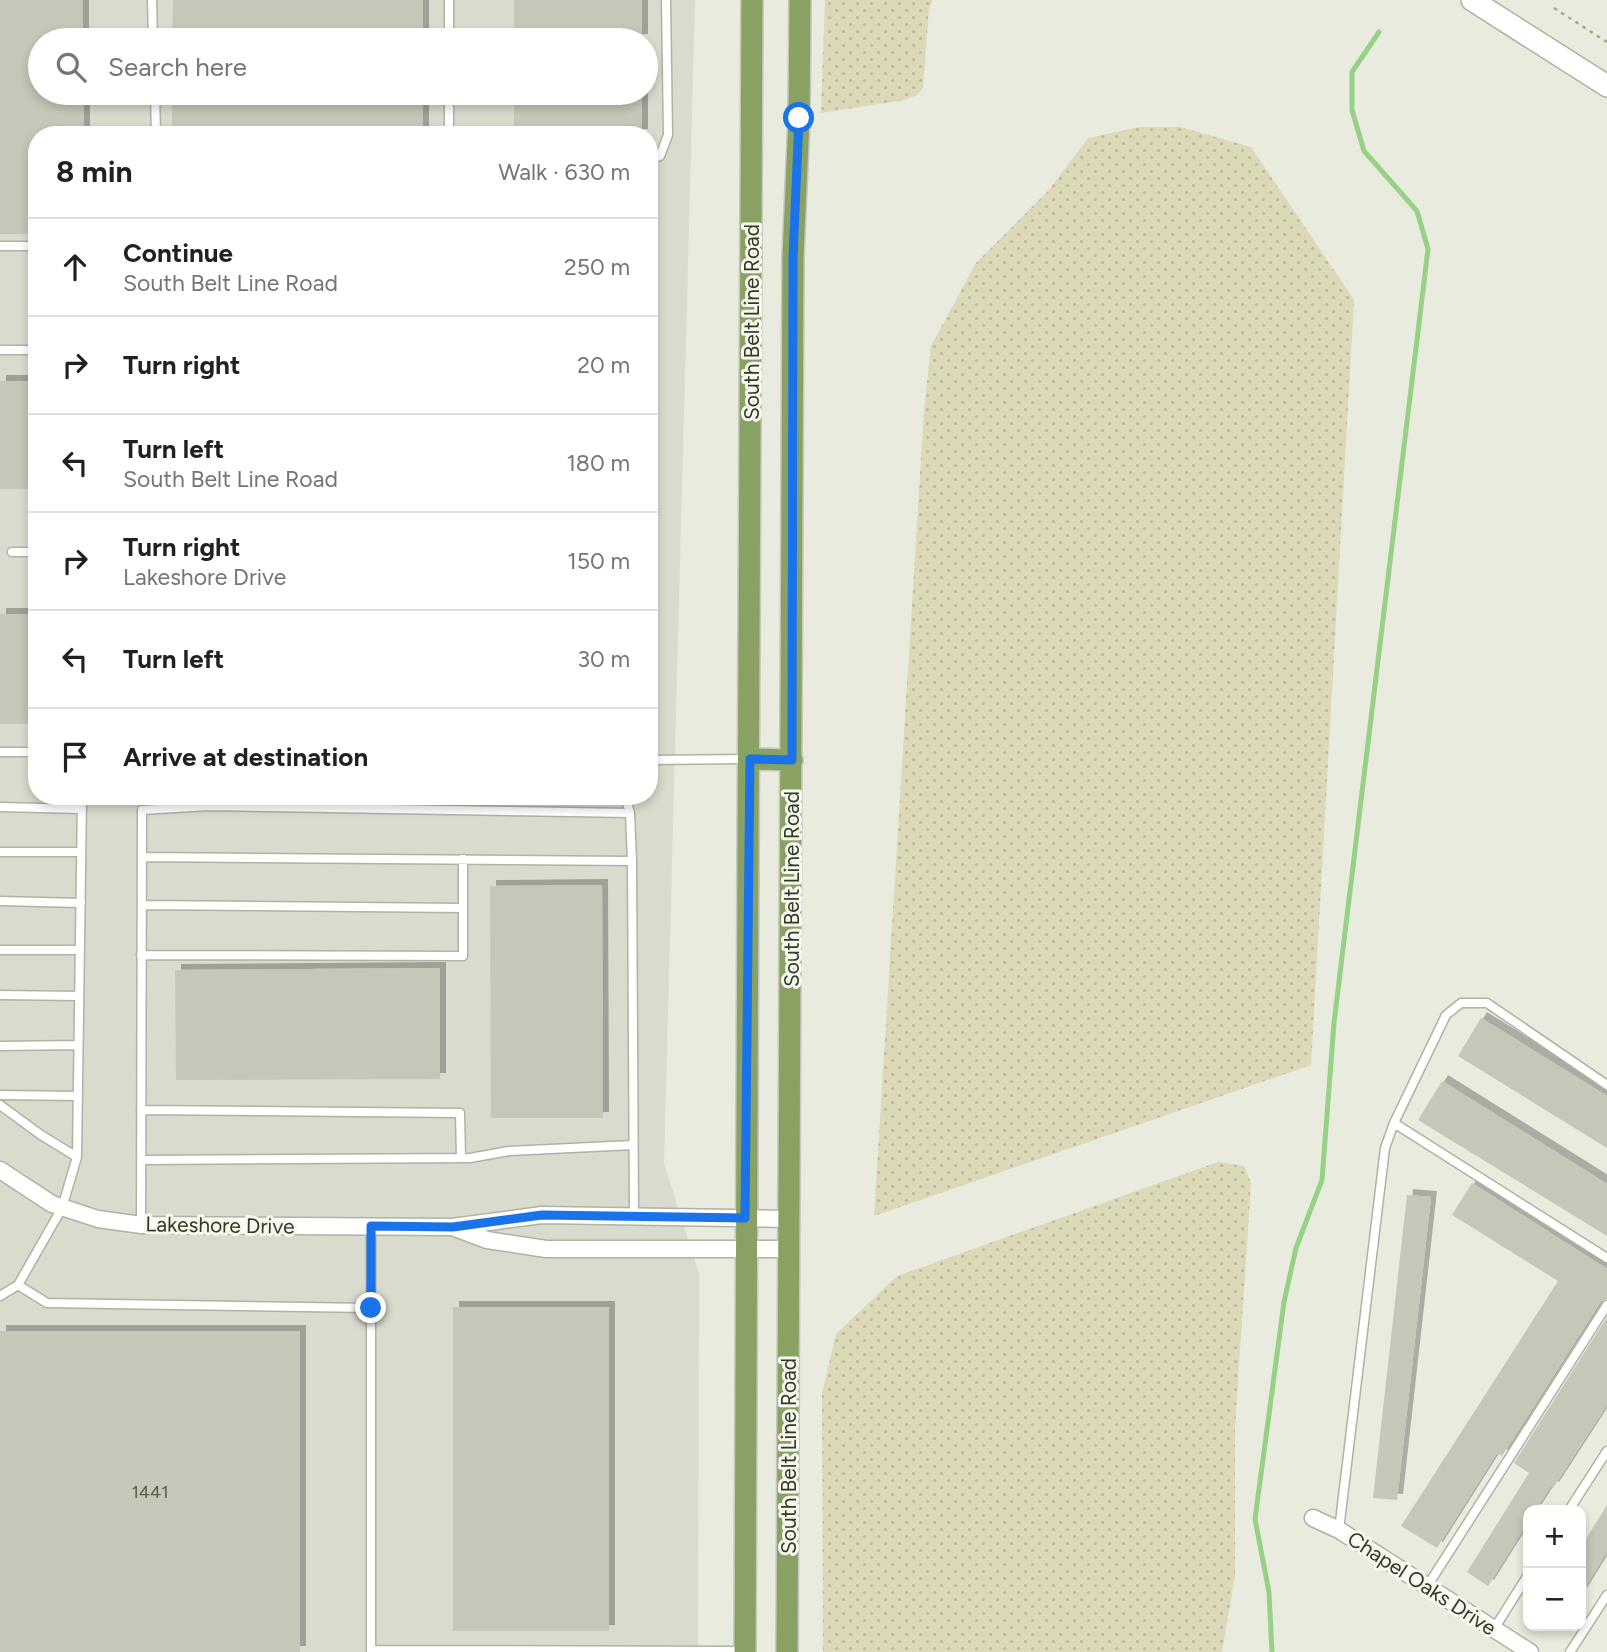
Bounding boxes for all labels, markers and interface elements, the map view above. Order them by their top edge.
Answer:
search box [28,28,658,105]
icon: search [52,48,90,86]
text: Search here [108,51,247,83]
route start [783,102,814,133]
text: 8 min [56,153,133,190]
text: Walk · 630 m [498,158,630,186]
street label: South Belt Line Road [739,224,764,420]
text: Continue [123,237,233,269]
icon: ahead [56,248,94,286]
text: 250 m [564,253,630,281]
text: South Belt Line Road [123,269,338,297]
icon: right [56,346,94,384]
text: Turn right [123,349,240,381]
text: 20 m [577,351,630,379]
text: Turn left [123,433,224,465]
icon: left [56,444,94,482]
text: 180 m [566,449,630,477]
text: South Belt Line Road [123,465,338,493]
text: Turn right [123,531,240,563]
icon: right [56,542,94,580]
text: 150 m [567,547,630,575]
text: Lakeshore Drive [123,563,286,591]
icon: left [56,640,94,678]
text: Turn left [123,643,224,675]
text: 30 m [577,645,630,673]
icon: arrive [56,738,94,776]
text: Arrive at destination [123,741,368,773]
street label: South Belt Line Road [779,791,804,987]
street label: Lakeshore Drive [145,1211,295,1239]
route end [355,1292,386,1323]
street label: South Belt Line Road [776,1358,801,1554]
house number: 1441 [131,1481,169,1503]
map controls [1523,1505,1586,1631]
button: + [1523,1505,1586,1568]
street label: Chapel Oaks Drive [1343,1526,1501,1640]
button: − [1523,1568,1586,1631]

